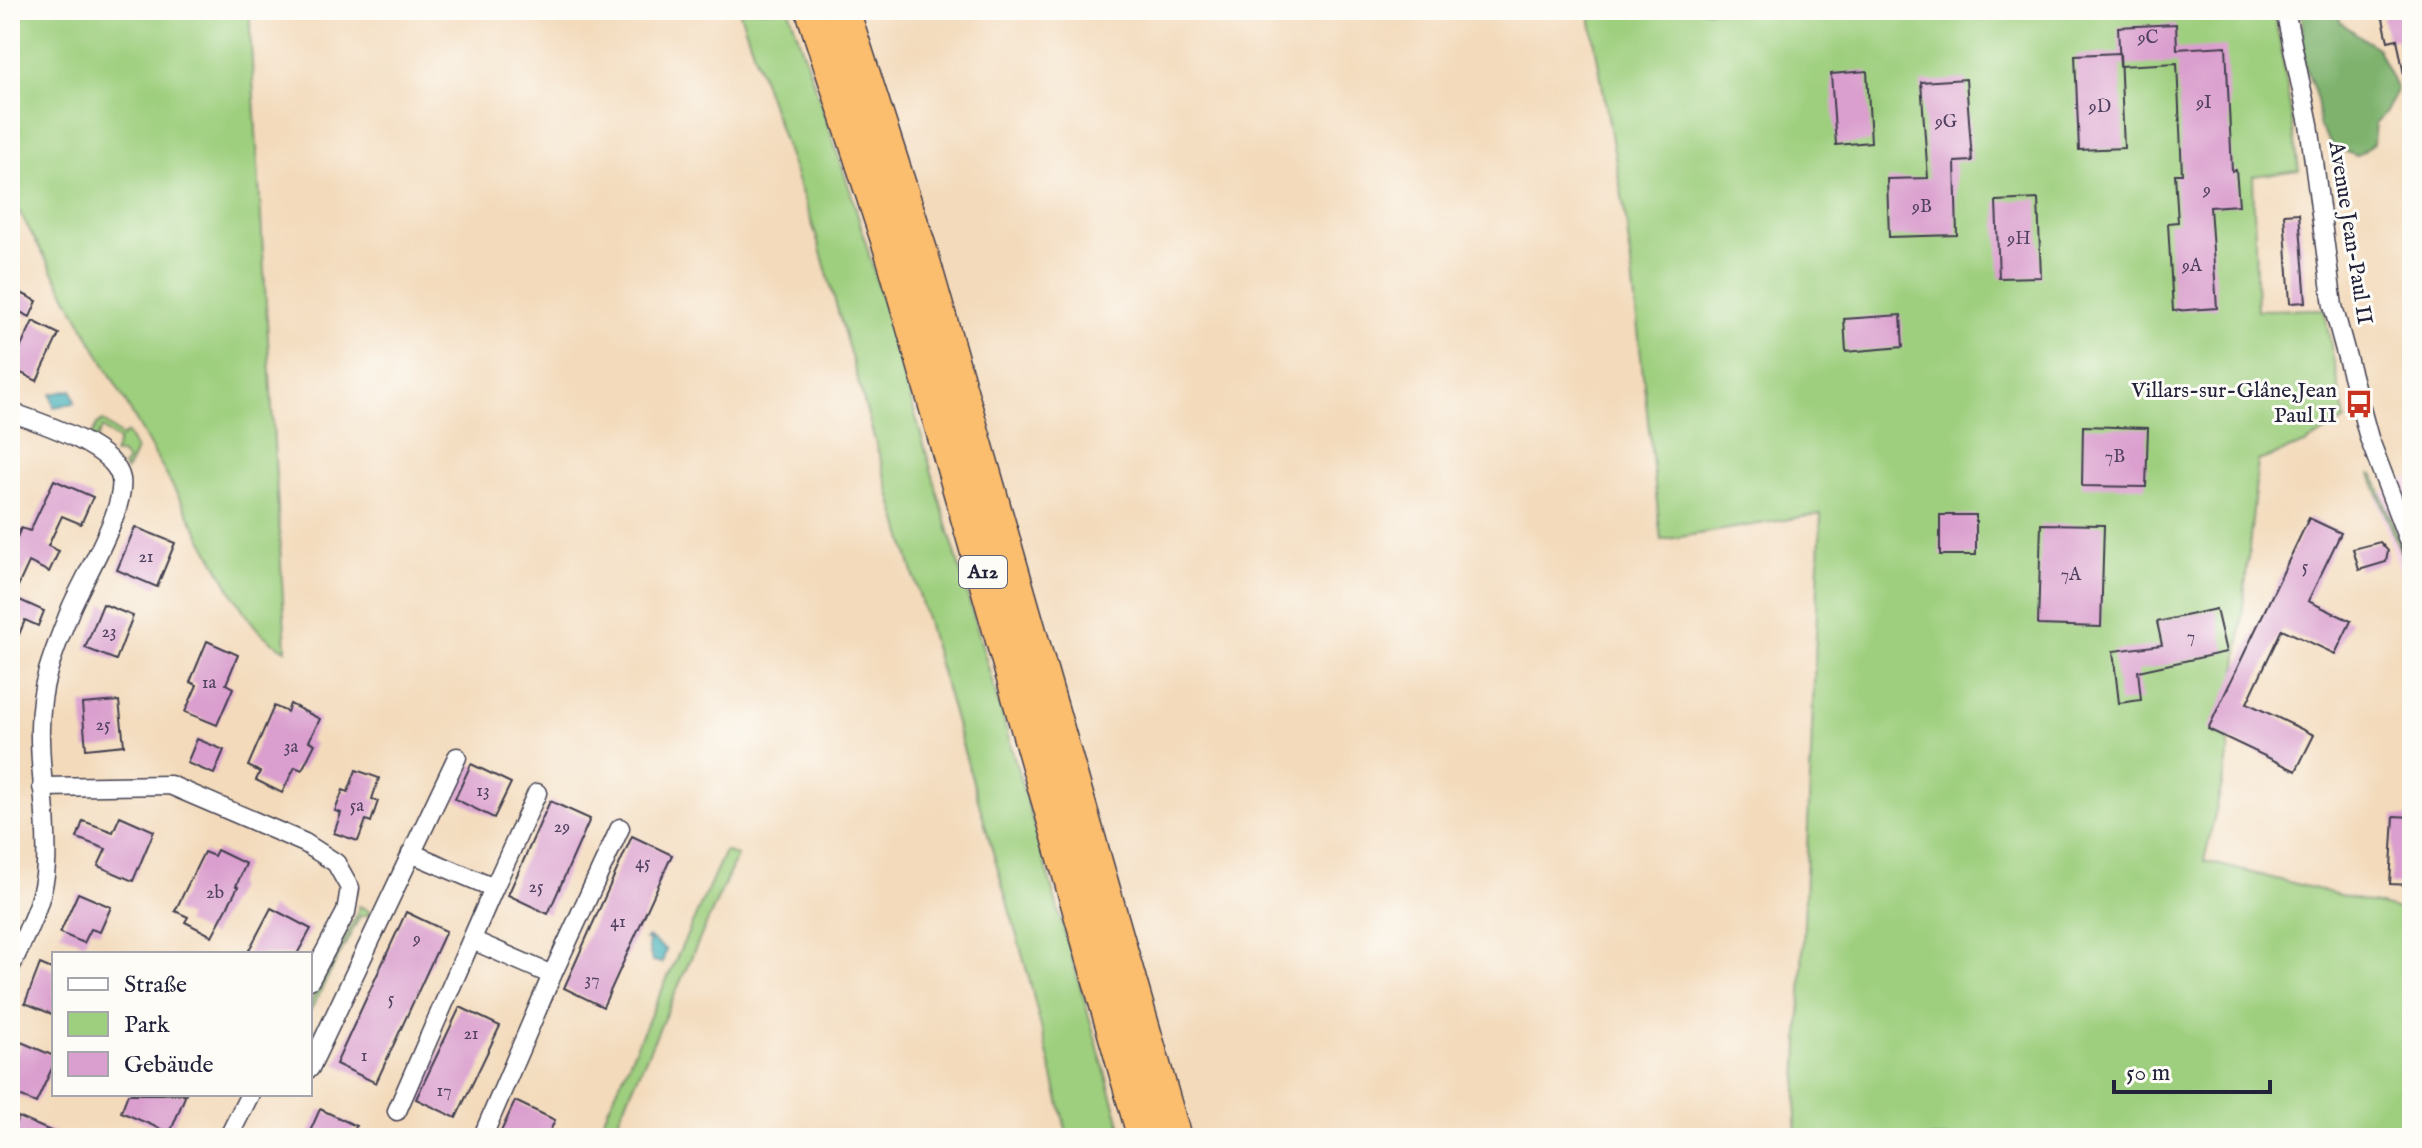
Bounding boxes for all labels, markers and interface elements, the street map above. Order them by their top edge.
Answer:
house number: 9C [2137,27,2158,50]
house number: 9I [2195,92,2212,115]
house number: 9D [2088,96,2111,119]
house number: 9G [1934,111,1958,134]
street label: Avenue Jean-Paul II [2322,138,2378,327]
house number: 9 [2202,179,2211,202]
house number: 9B [1911,196,1932,219]
house number: 9H [2006,228,2031,251]
house number: 9A [2181,255,2203,278]
place label: Villars-sur-Glâne,Jean Paul II [2130,377,2337,430]
bus stop icon: Villars-sur-Glâne,Jean Paul II [2344,389,2374,419]
house number: 7B [2105,446,2125,469]
house number: 21 [138,546,154,569]
road number: A12 [959,556,1007,588]
house number: 5 [2302,556,2309,579]
house number: 7A [2061,564,2082,587]
house number: 23 [101,621,117,644]
house number: 7 [2187,626,2195,649]
house number: 1a [202,672,216,695]
house number: 25 [96,714,111,737]
house number: 3a [284,736,298,759]
house number: 13 [476,780,490,803]
house number: 5a [350,795,364,818]
house number: 29 [554,816,570,839]
house number: 45 [635,852,651,875]
house number: 25 [529,876,544,899]
house number: 2b [206,882,224,905]
house number: 41 [610,911,626,934]
house number: 9 [412,928,421,951]
legend [52,952,312,1096]
house number: 37 [584,969,600,992]
text: Straße [124,970,187,1001]
house number: 5 [388,988,395,1011]
text: Park [124,1010,170,1041]
house number: 21 [463,1023,479,1046]
scale bar [2114,1044,2270,1094]
house number: 1 [361,1045,367,1068]
text: Gebäude [124,1050,214,1081]
text: 50 m [2126,1058,2170,1089]
house number: 17 [436,1080,452,1103]

